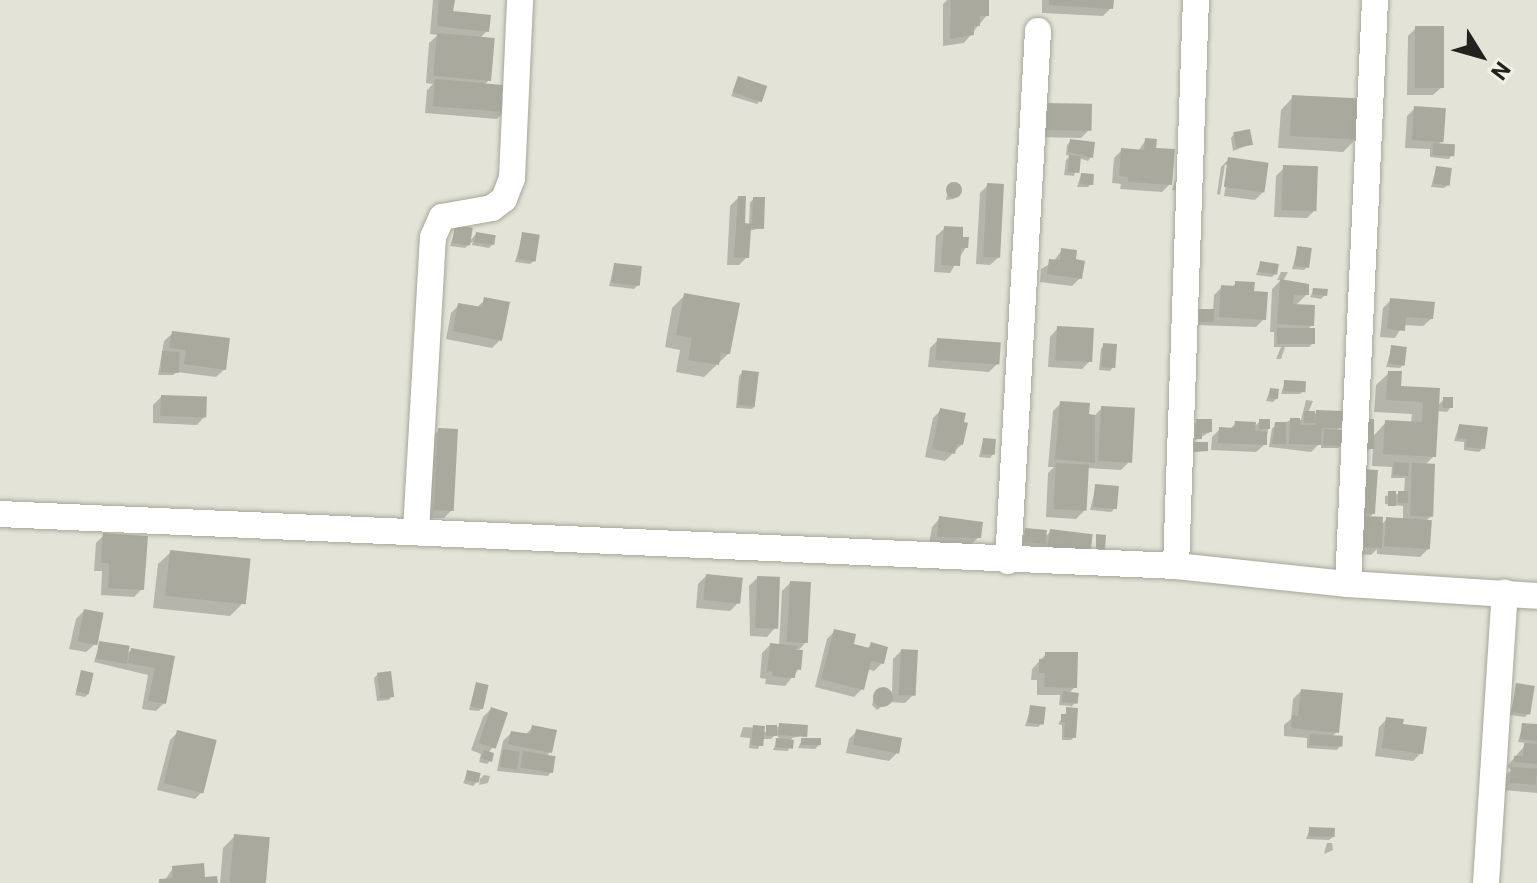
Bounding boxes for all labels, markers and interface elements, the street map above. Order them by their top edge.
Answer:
north arrow [1441,16,1521,96]
text: N [1486,57,1515,84]

